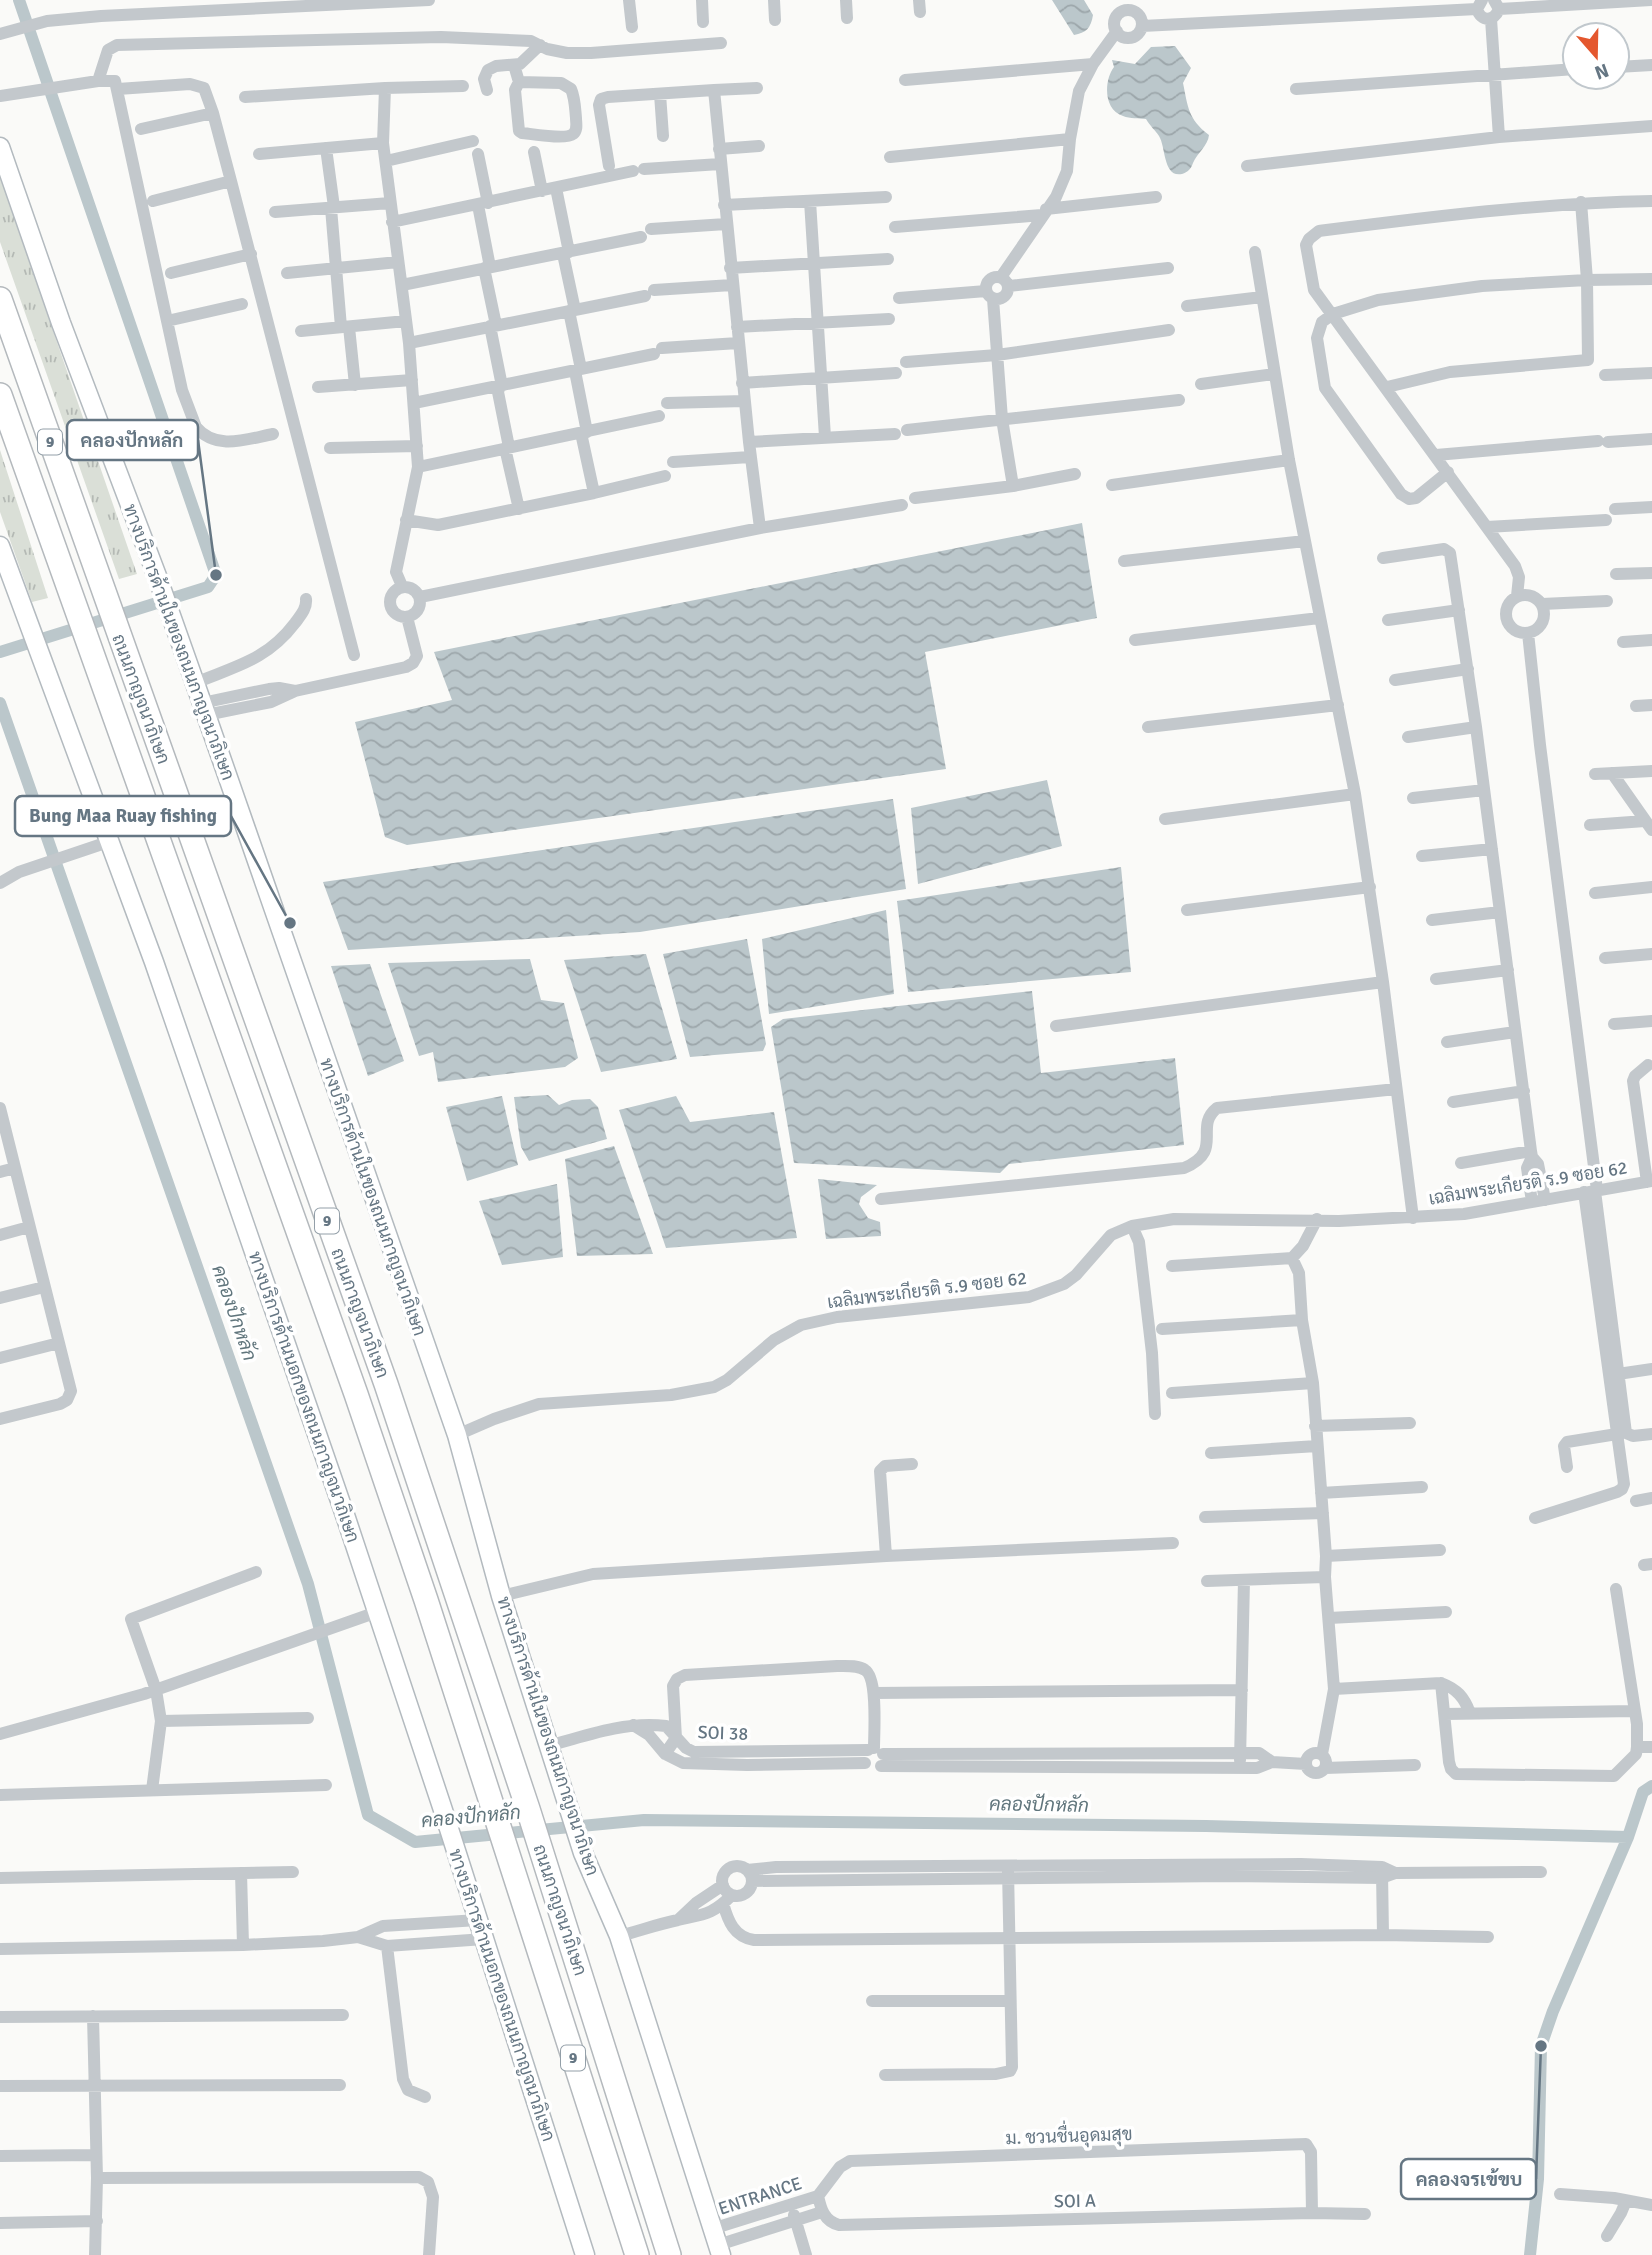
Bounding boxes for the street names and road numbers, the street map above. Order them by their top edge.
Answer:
road number: 9 [38,430,62,454]
street label: ทางบริการด้านในของถนนกาญจนาภิเษก [119,501,239,783]
street label: ถนนกาญจนาภิเษก [107,631,175,767]
street label: ทางบริการด้านในของถนนกาญจนาภิเษก [315,1055,431,1339]
street label: เฉลิมพระเกียรติ ร.9 ซอย 62 [1427,1154,1629,1210]
road number: 9 [315,1208,339,1233]
street label: ถนนกาญจนาภิเษก [326,1245,394,1381]
street label: ทางบริการด้านนอกของถนนกาญจนาภิเษก [244,1248,365,1545]
street label: เฉลิมพระเกียรติ ร.9 ซอย 62 [826,1265,1028,1313]
street label: ทางบริการด้านในของถนนกาญจนาภิเษก [492,1593,606,1878]
street label: SOI 38 [697,1721,749,1745]
street label: ถนนกาญจนาภิเษก [528,1842,592,1978]
street label: ทางบริการด้านนอกของถนนกาญจนาภิเษก [444,1846,561,2144]
road number: 9 [561,2046,585,2070]
street label: ม. ชวนชื่นอุดมสุข [1005,2118,1133,2150]
street label: ENTRANCE [716,2172,804,2220]
street label: SOI A [1054,2190,1096,2212]

